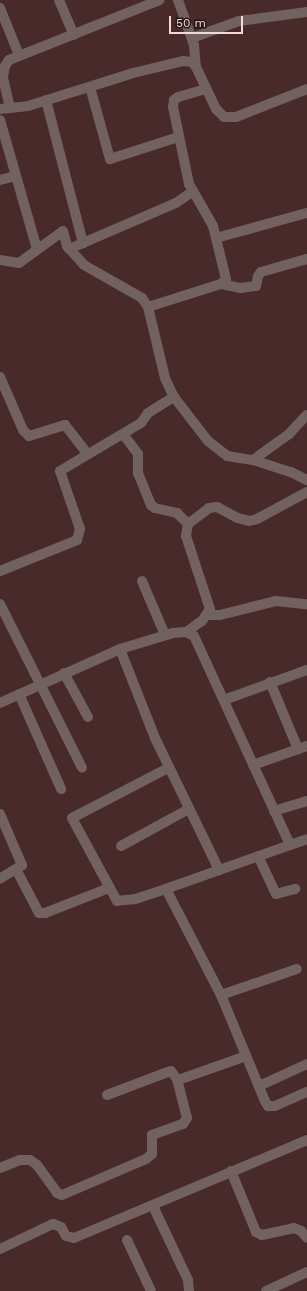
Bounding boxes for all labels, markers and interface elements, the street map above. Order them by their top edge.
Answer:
scale bar [171,8,245,34]
text: 50 m [176,16,206,30]

